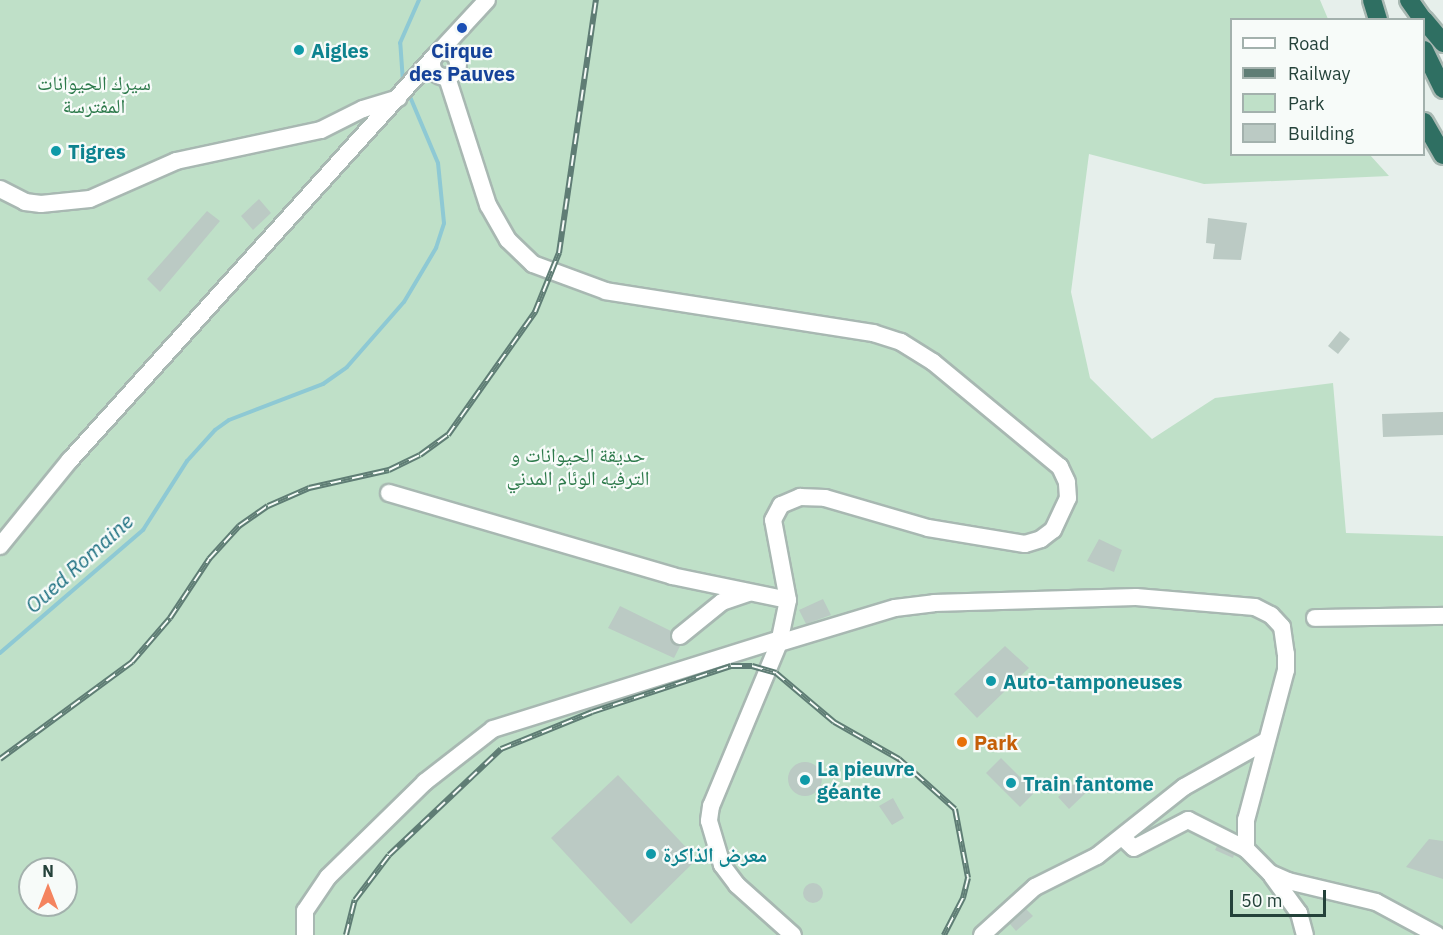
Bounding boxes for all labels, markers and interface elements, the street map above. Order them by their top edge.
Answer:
legend [1230,18,1425,156]
marker: Cirque des Pauves [455,21,469,35]
text: Road [1288,32,1329,55]
place label: Aigles [311,38,369,62]
place label: Cirque des Pauves [409,38,515,85]
marker: Aigles [292,43,306,57]
text: Railway [1288,62,1350,85]
park label: سيرك الحيوانات المفترسة [37,70,151,117]
text: Park [1288,92,1324,115]
text: Building [1288,122,1354,145]
place label: Tigres [68,139,126,163]
marker: Tigres [49,144,63,158]
park label: حديقة الحيوانات و الترفيه الوئام المدني [506,443,650,490]
water label: Oued Romaine [20,508,138,618]
place label: Auto-tamponeuses [1003,669,1183,693]
marker: Auto-tamponeuses [984,674,998,688]
place label: Park [974,730,1018,754]
marker: Park [955,735,969,749]
place label: La pieuvre géante [817,756,915,803]
place label: Train fantome [1023,771,1154,795]
marker: La pieuvre géante [798,773,812,787]
marker: Train fantome [1004,776,1018,790]
place label: معرض الذاكرة [663,842,767,866]
marker: معرض الذاكرة [644,847,658,861]
north arrow [18,857,78,917]
text: N [42,861,54,881]
scale bar [1233,878,1329,916]
text: 50 m [1241,889,1283,912]

